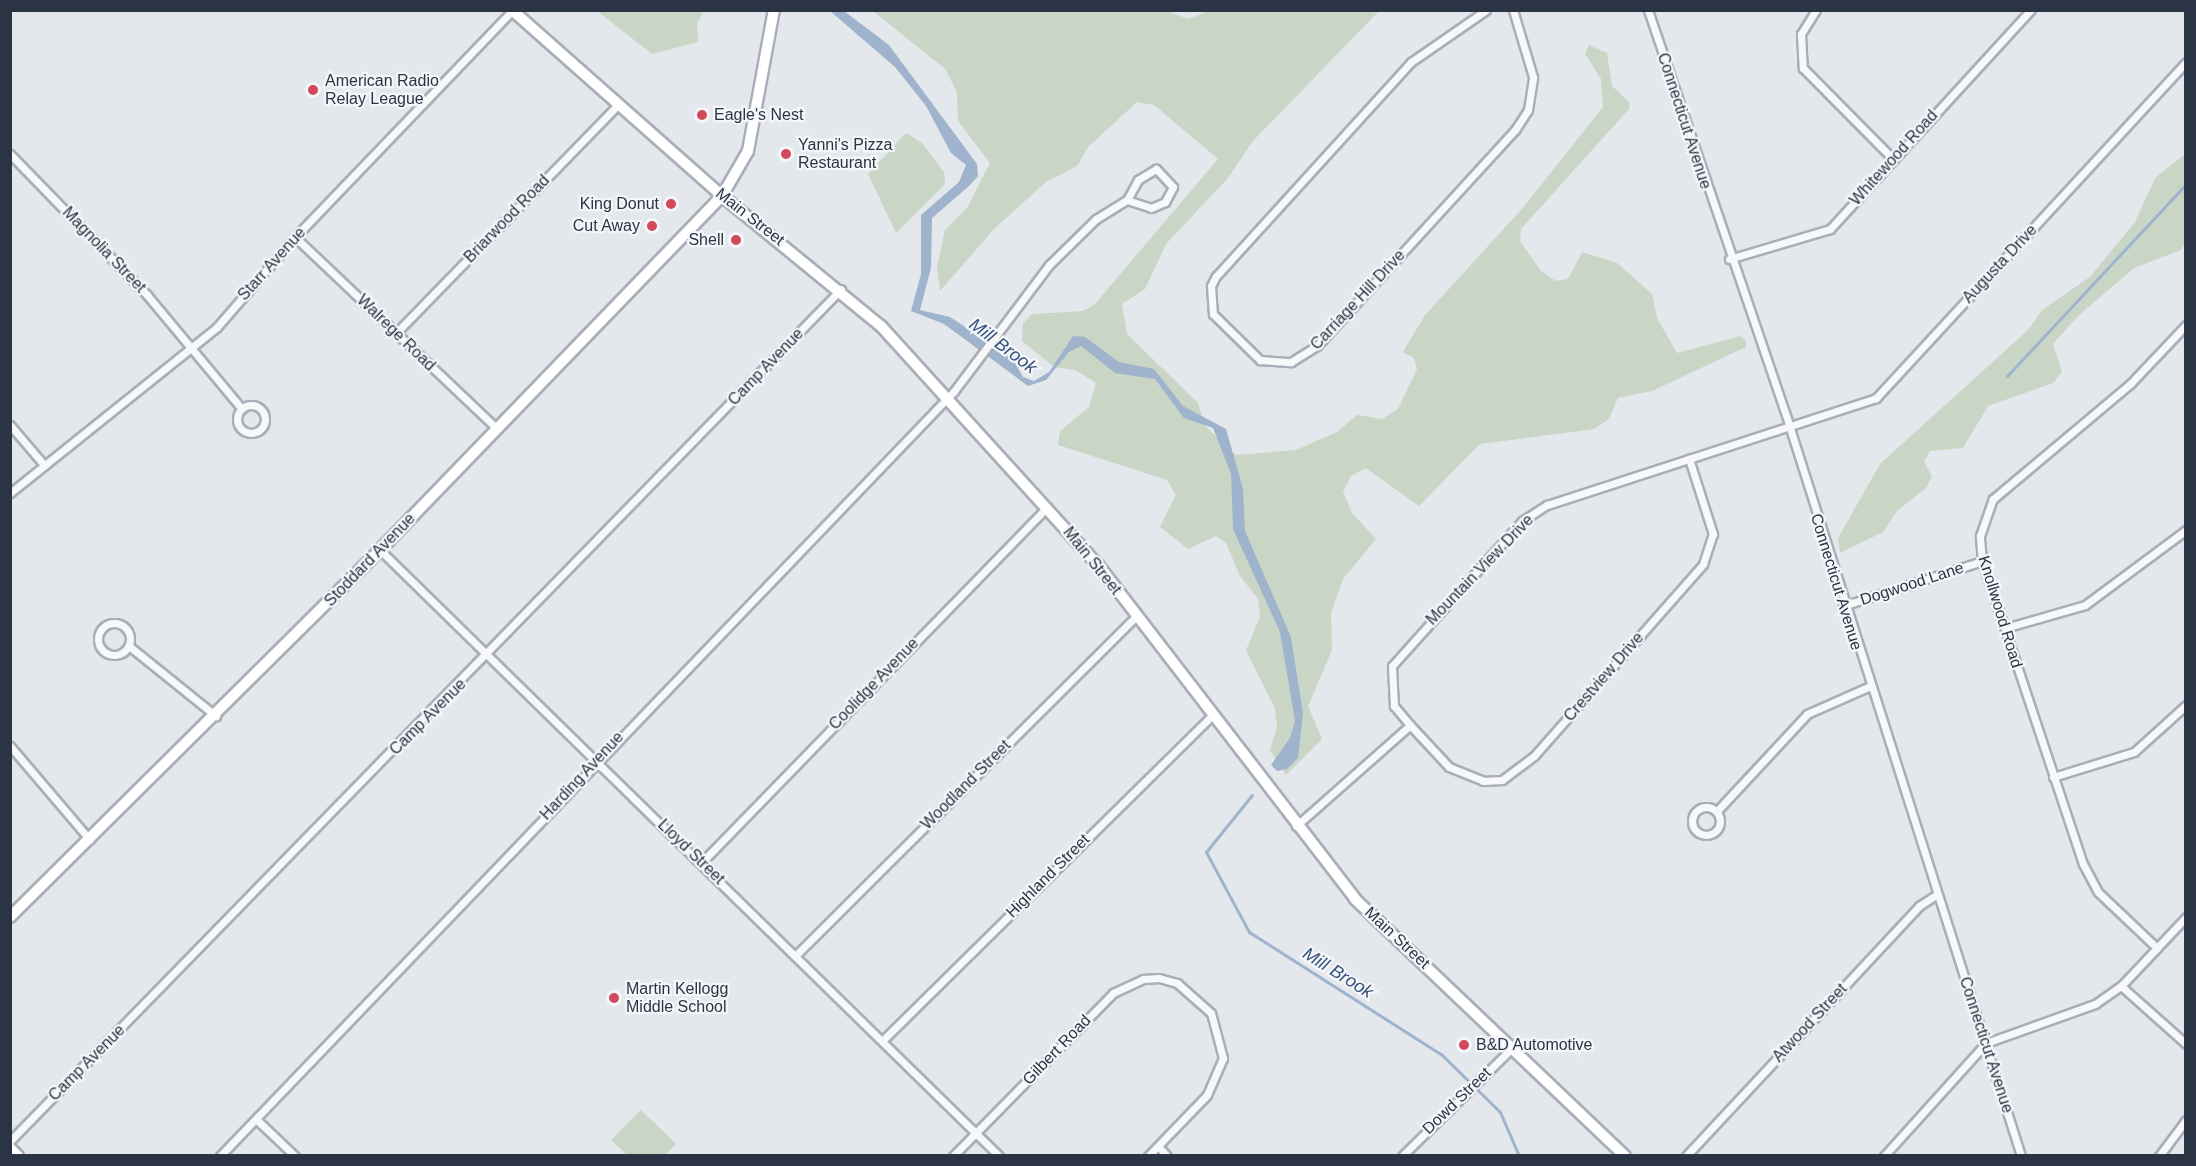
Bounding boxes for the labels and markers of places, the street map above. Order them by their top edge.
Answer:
place label: American Radio Relay League [325,71,439,109]
marker: American Radio Relay League [306,83,320,97]
place label: Eagle's Nest [714,105,803,125]
marker: Eagle's Nest [695,108,709,122]
place label: Yanni's Pizza Restaurant [798,135,892,173]
marker: Yanni's Pizza Restaurant [779,147,793,161]
place label: King Donut [580,194,659,214]
marker: King Donut [664,197,678,211]
place label: Cut Away [572,216,640,236]
marker: Cut Away [645,219,659,233]
place label: Shell [688,230,724,250]
marker: Shell [729,233,743,247]
place label: Martin Kellogg Middle School [626,979,728,1017]
marker: Martin Kellogg Middle School [607,991,621,1005]
place label: B&D Automotive [1476,1035,1593,1055]
marker: B&D Automotive [1457,1038,1471,1052]

